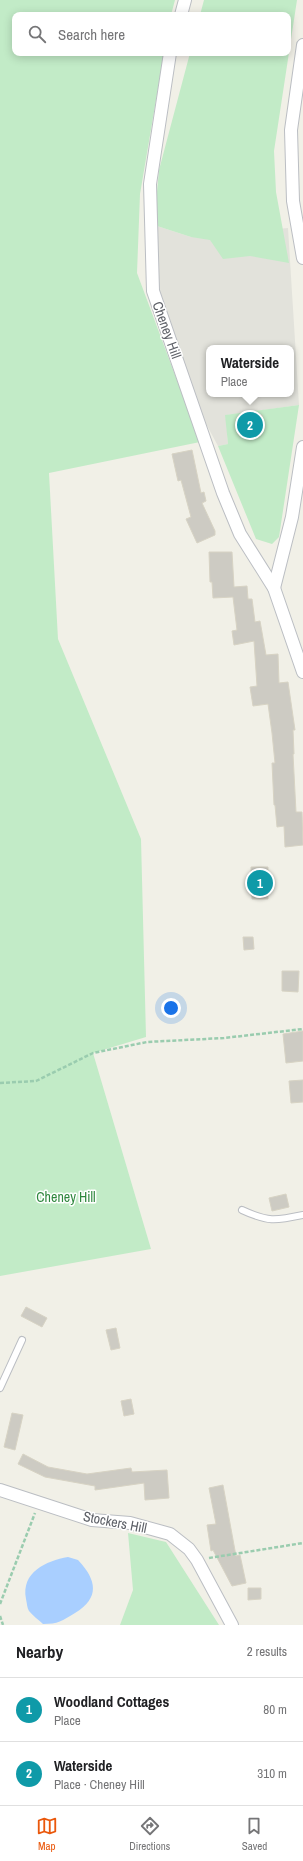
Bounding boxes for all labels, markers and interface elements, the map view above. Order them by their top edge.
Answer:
search box [12,12,291,56]
icon: search [26,23,48,45]
text: Search here [58,24,125,45]
street label: Cheney Hill [148,299,186,361]
popup [206,345,294,397]
text: Waterside [221,352,279,373]
text: Place [221,373,248,390]
pin: 2 [237,410,263,440]
pin: 1 [247,868,273,898]
your location [161,998,181,1018]
park label: Cheney Hill [36,1188,96,1206]
street label: Stockers Hill [82,1507,148,1537]
text: Nearby [16,1640,63,1663]
text: 2 results [247,1643,287,1660]
text: Woodland Cottages [54,1691,169,1712]
text: 1 [26,1701,32,1718]
text: 80 m [263,1701,287,1718]
text: Place [54,1712,81,1729]
text: Waterside [54,1755,112,1776]
text: 2 [26,1765,32,1782]
text: 310 m [257,1765,287,1782]
text: Place · Cheney Hill [54,1776,145,1793]
tab: Map [36,1815,58,1853]
tab: Directions [129,1815,170,1853]
tab: Saved [242,1815,267,1853]

